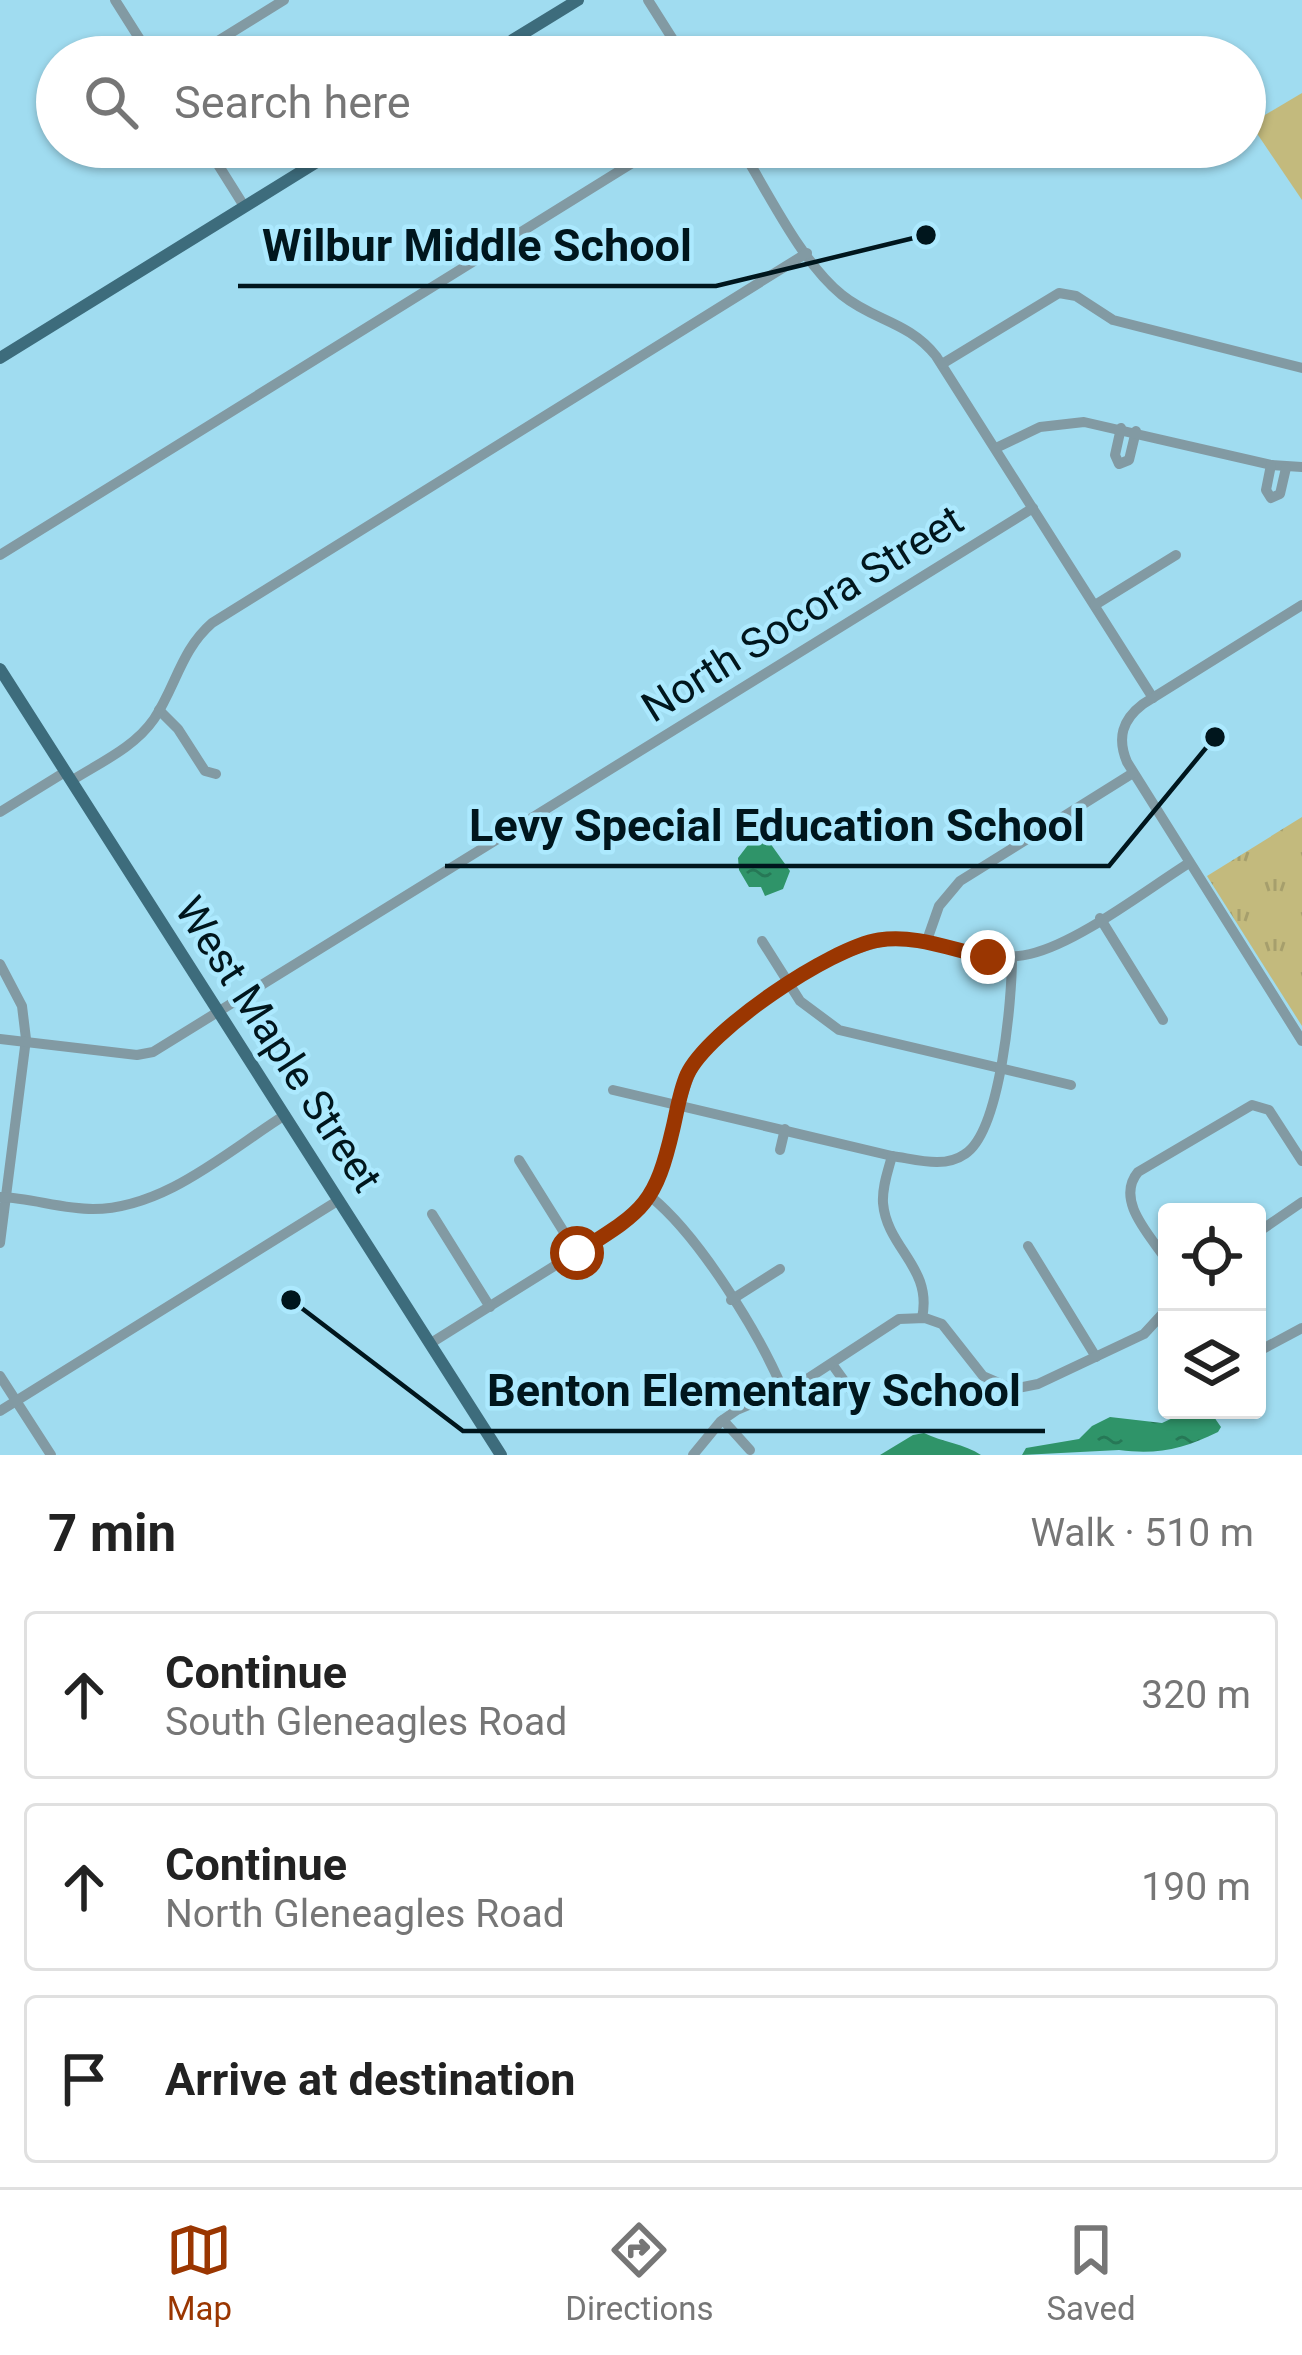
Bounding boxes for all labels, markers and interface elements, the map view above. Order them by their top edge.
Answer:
search box [36,36,1266,168]
icon: search [78,69,144,135]
text: Search here [174,76,411,129]
callout: Wilbur Middle School [238,205,716,286]
text: Wilbur Middle School [262,219,692,272]
street label: North Socora Street [633,495,972,732]
callout: Levy Special Education School [445,785,1109,866]
text: Levy Special Education School [469,799,1085,852]
street label: West Maple Street [165,888,392,1201]
route end [961,930,1015,984]
map controls [1158,1203,1266,1419]
button: locate [1158,1203,1266,1311]
route start [550,1226,604,1280]
button: layers [1158,1311,1266,1419]
callout: Benton Elementary School [463,1350,1045,1431]
text: Benton Elementary School [487,1364,1021,1417]
text: 7 min [48,1504,176,1563]
text: Walk · 510 m [1030,1510,1254,1556]
text: Continue [165,1646,347,1699]
icon: ahead [51,1662,117,1728]
text: 320 m [1141,1672,1251,1718]
text: South Gleneagles Road [165,1699,567,1745]
text: Continue [165,1838,347,1891]
icon: ahead [51,1854,117,1920]
text: 190 m [1141,1864,1251,1910]
text: North Gleneagles Road [165,1891,565,1937]
icon: arrive [51,2046,117,2112]
text: Arrive at destination [165,2053,576,2106]
tab: Map [166,2217,232,2328]
tab: Directions [565,2217,714,2328]
tab: Saved [1046,2217,1136,2328]

